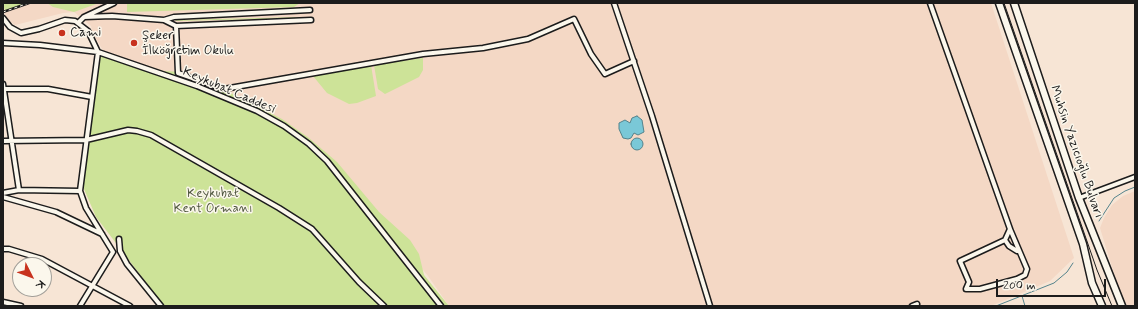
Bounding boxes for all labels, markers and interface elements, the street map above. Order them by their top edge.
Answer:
place label: Cami [70,25,101,41]
marker: Cami [57,28,67,38]
place label: Şeker İlköğretim Okulu [142,28,234,59]
marker: Şeker İlköğretim Okulu [129,38,139,48]
street label: Keykubat Caddesi [180,64,278,118]
street label: Muhsin Yazıcıoğlu Bulvarı [1046,84,1106,220]
park label: Keykubat Kent Ormanı [173,186,253,217]
north arrow [12,257,52,297]
scale bar [998,271,1108,297]
text: K [32,277,48,292]
text: 200 m [1003,278,1036,294]

